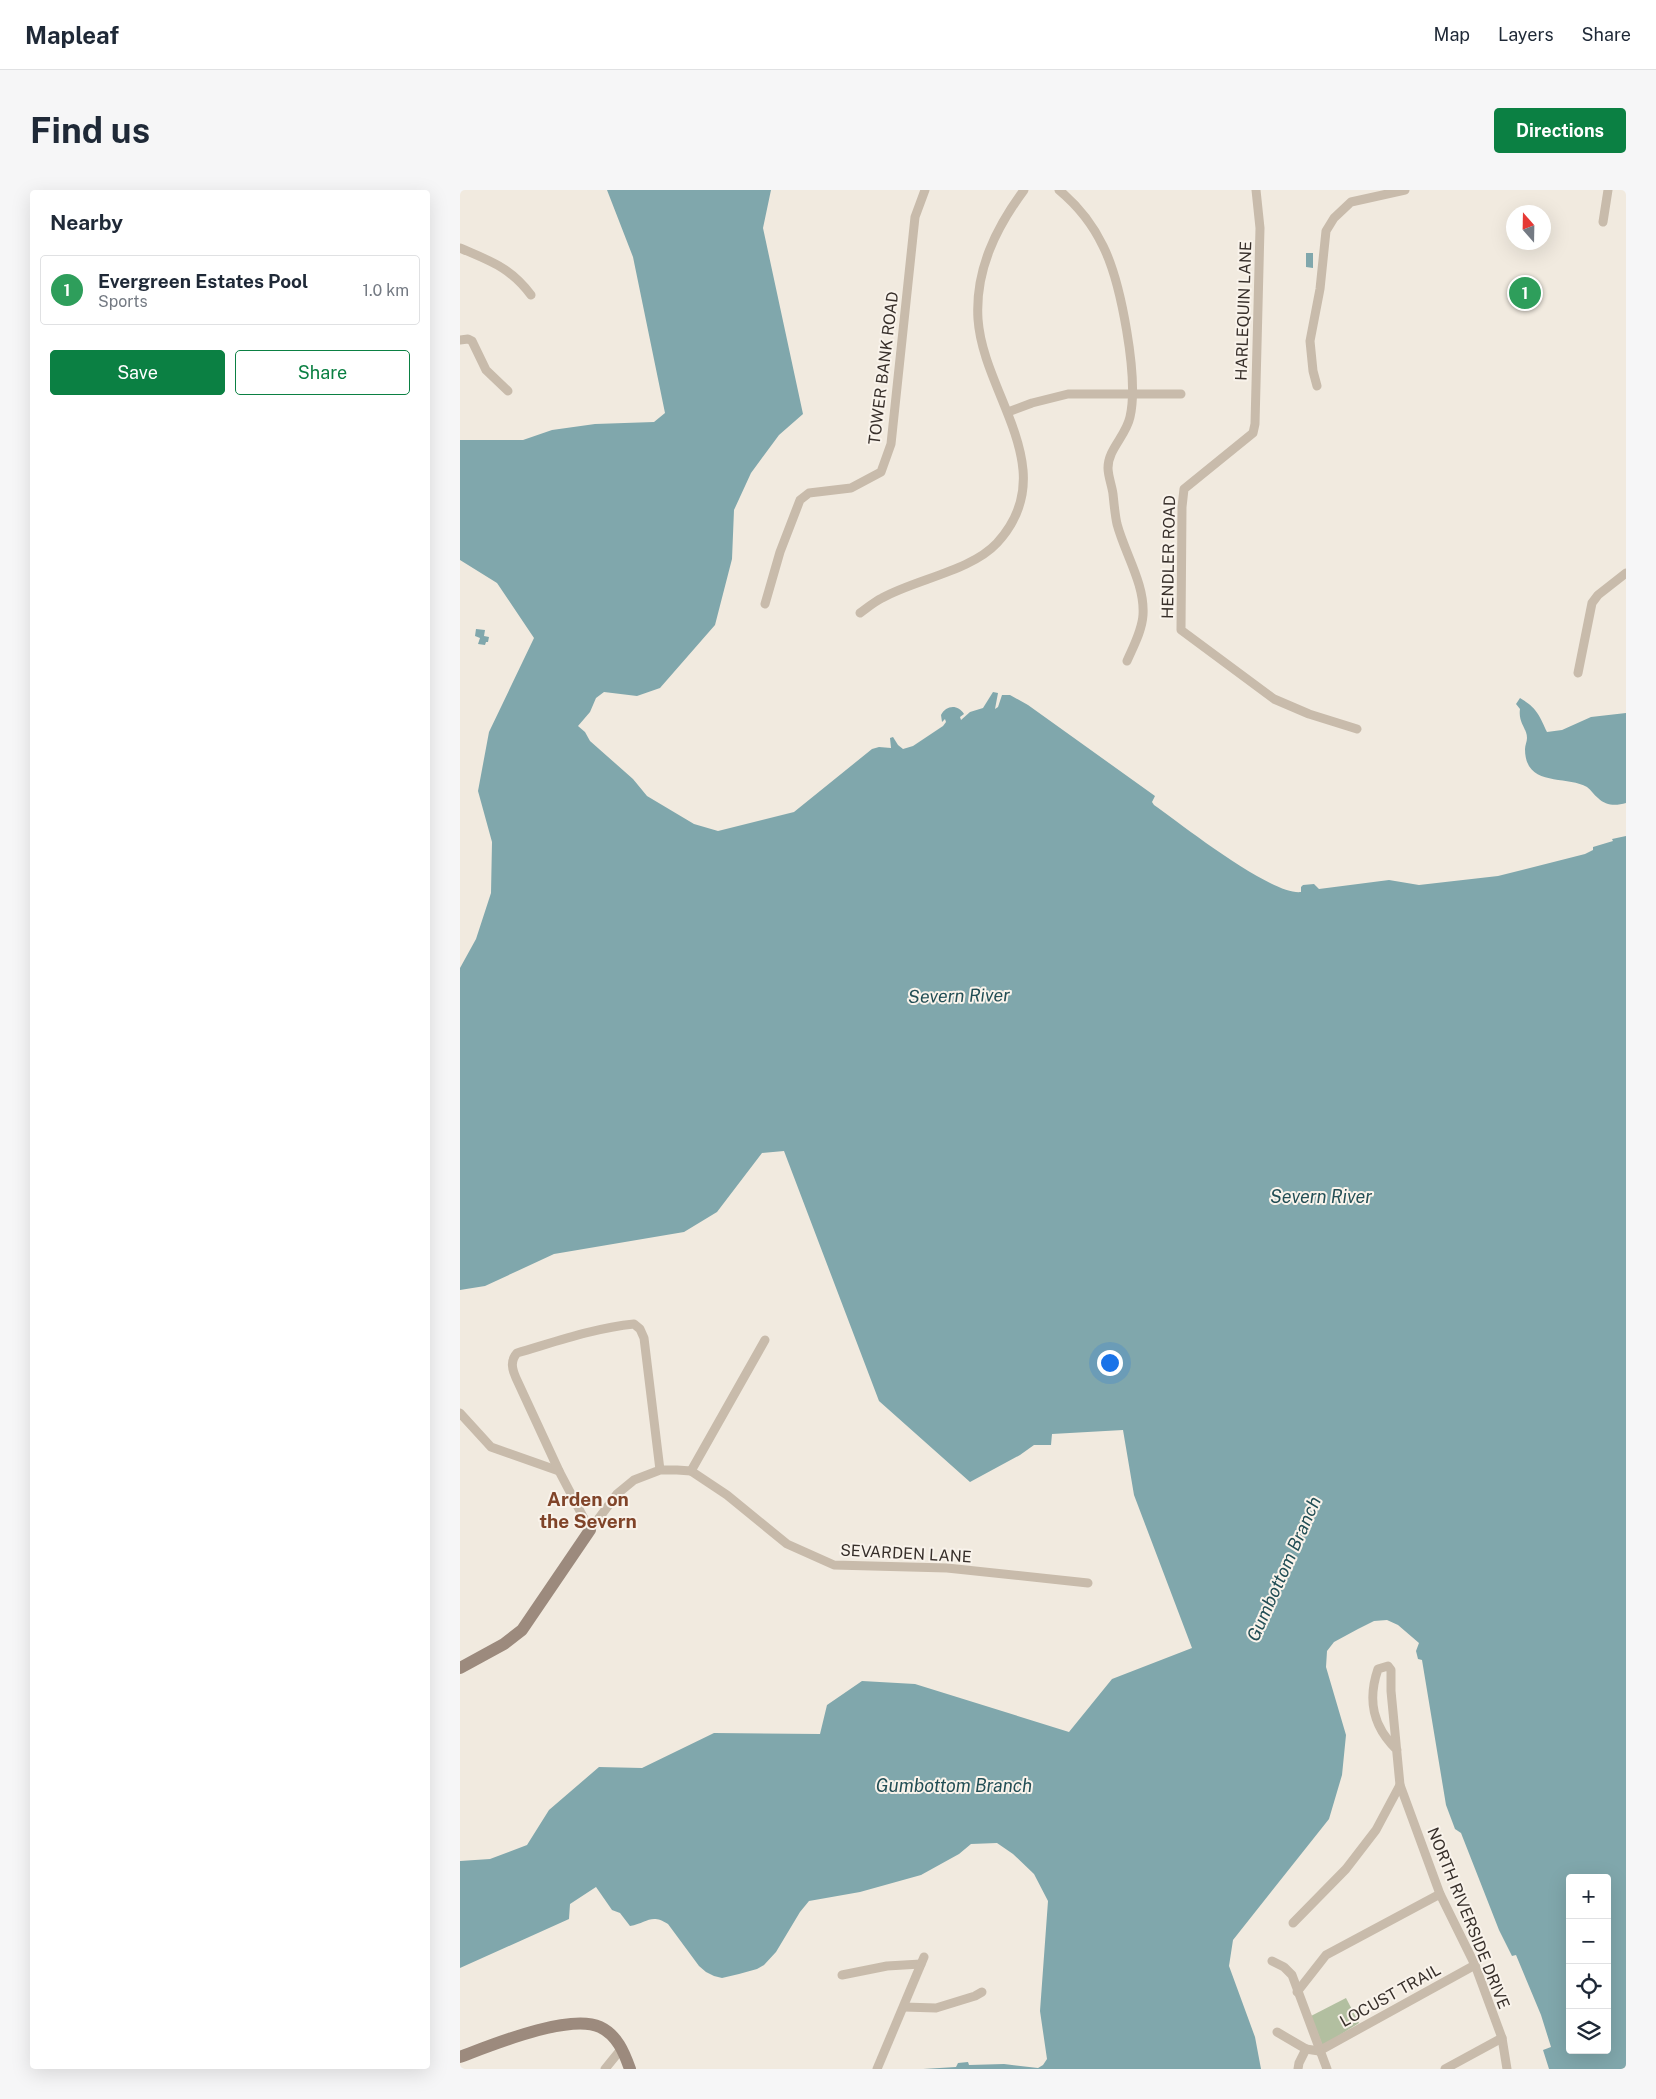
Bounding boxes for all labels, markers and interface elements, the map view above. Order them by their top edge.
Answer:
text: Mapleaf [25,21,119,49]
text: Map [1434,24,1470,45]
text: Layers [1498,24,1554,45]
text: Share [1582,24,1631,45]
button: Directions [1494,108,1626,153]
text: Find us [30,110,150,151]
north arrow [1506,205,1551,250]
text: Nearby [50,210,123,235]
street label: HARLEQUIN LANE [1232,241,1255,381]
text: Evergreen Estates Pool [98,270,308,292]
pin: 1 [1509,274,1541,312]
text: 1 [64,281,70,300]
text: 1.0 km [362,281,409,300]
street label: TOWER BANK ROAD [865,290,902,446]
text: Sports [98,292,148,311]
button: Save [50,350,225,395]
button: Share [235,350,410,395]
street label: HENDLER ROAD [1158,495,1179,619]
water label: Severn River [908,984,1010,1007]
water label: Severn River [1270,1186,1372,1207]
your location [1097,1350,1123,1376]
district label: Arden on the Severn [539,1488,637,1532]
water label: Gumbottom Branch [1242,1493,1325,1644]
street label: SEVARDEN LANE [840,1541,972,1566]
water label: Gumbottom Branch [876,1775,1032,1796]
street label: NORTH RIVERSIDE DRIVE [1423,1825,1514,2012]
map controls [1566,1874,1611,2054]
button: + [1566,1874,1611,1919]
button: − [1566,1919,1611,1964]
street label: LOCUST TRAIL [1337,1960,1444,2031]
button: locate [1566,1964,1611,2009]
button: layers [1566,2009,1611,2054]

